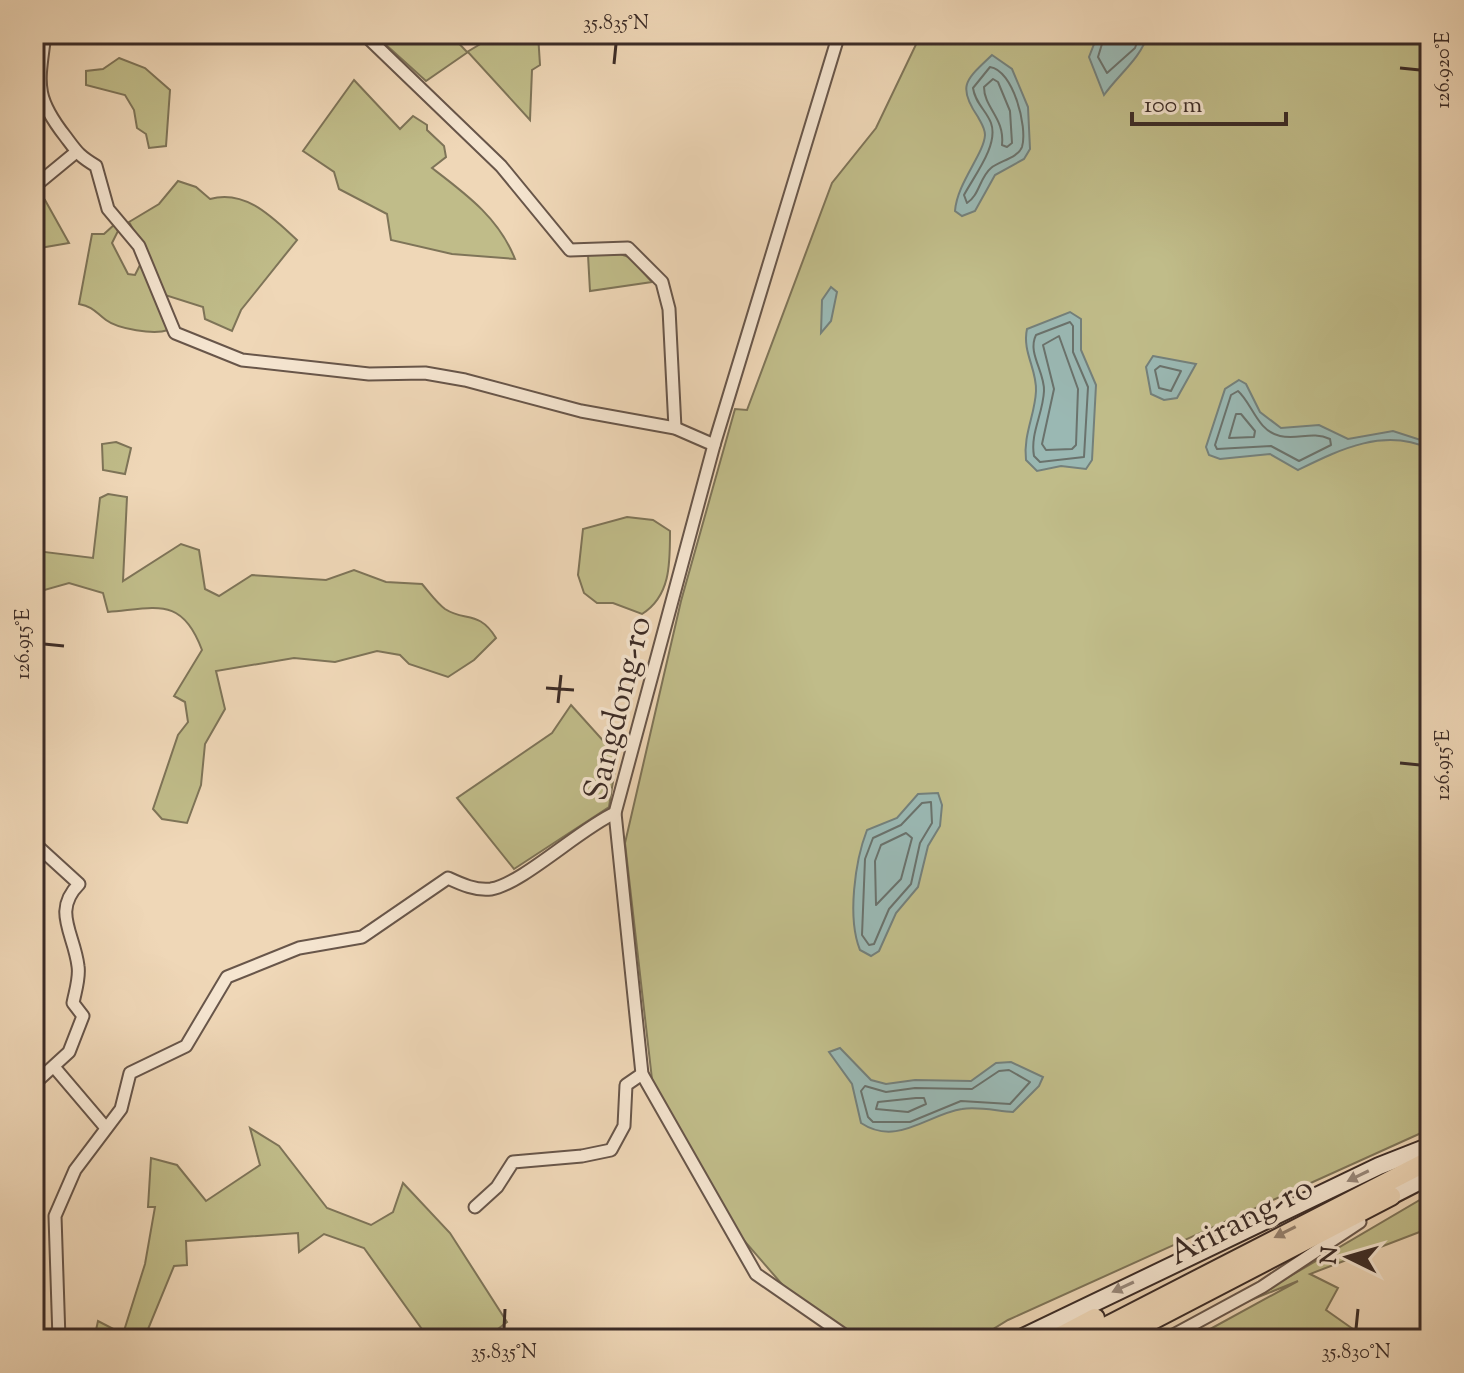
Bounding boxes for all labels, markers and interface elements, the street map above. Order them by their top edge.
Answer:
text: 35.835°N [583,10,649,39]
text: 126.920°E [1430,32,1459,108]
scale bar [1132,76,1286,126]
text: 100 m [1144,89,1202,123]
text: 126.915°E [10,609,39,679]
street label: Sangdong-ro [573,611,666,806]
text: 126.915°E [1430,730,1459,800]
street label: Arirang-ro [1161,1165,1323,1280]
one-way arrow [1346,1169,1370,1183]
north arrow [1308,1217,1388,1297]
one-way arrow [1274,1226,1297,1239]
text: N [1314,1245,1348,1266]
one-way arrow [1111,1280,1134,1294]
text: 35.835°N [471,1339,537,1368]
text: 35.830°N [1321,1339,1391,1368]

